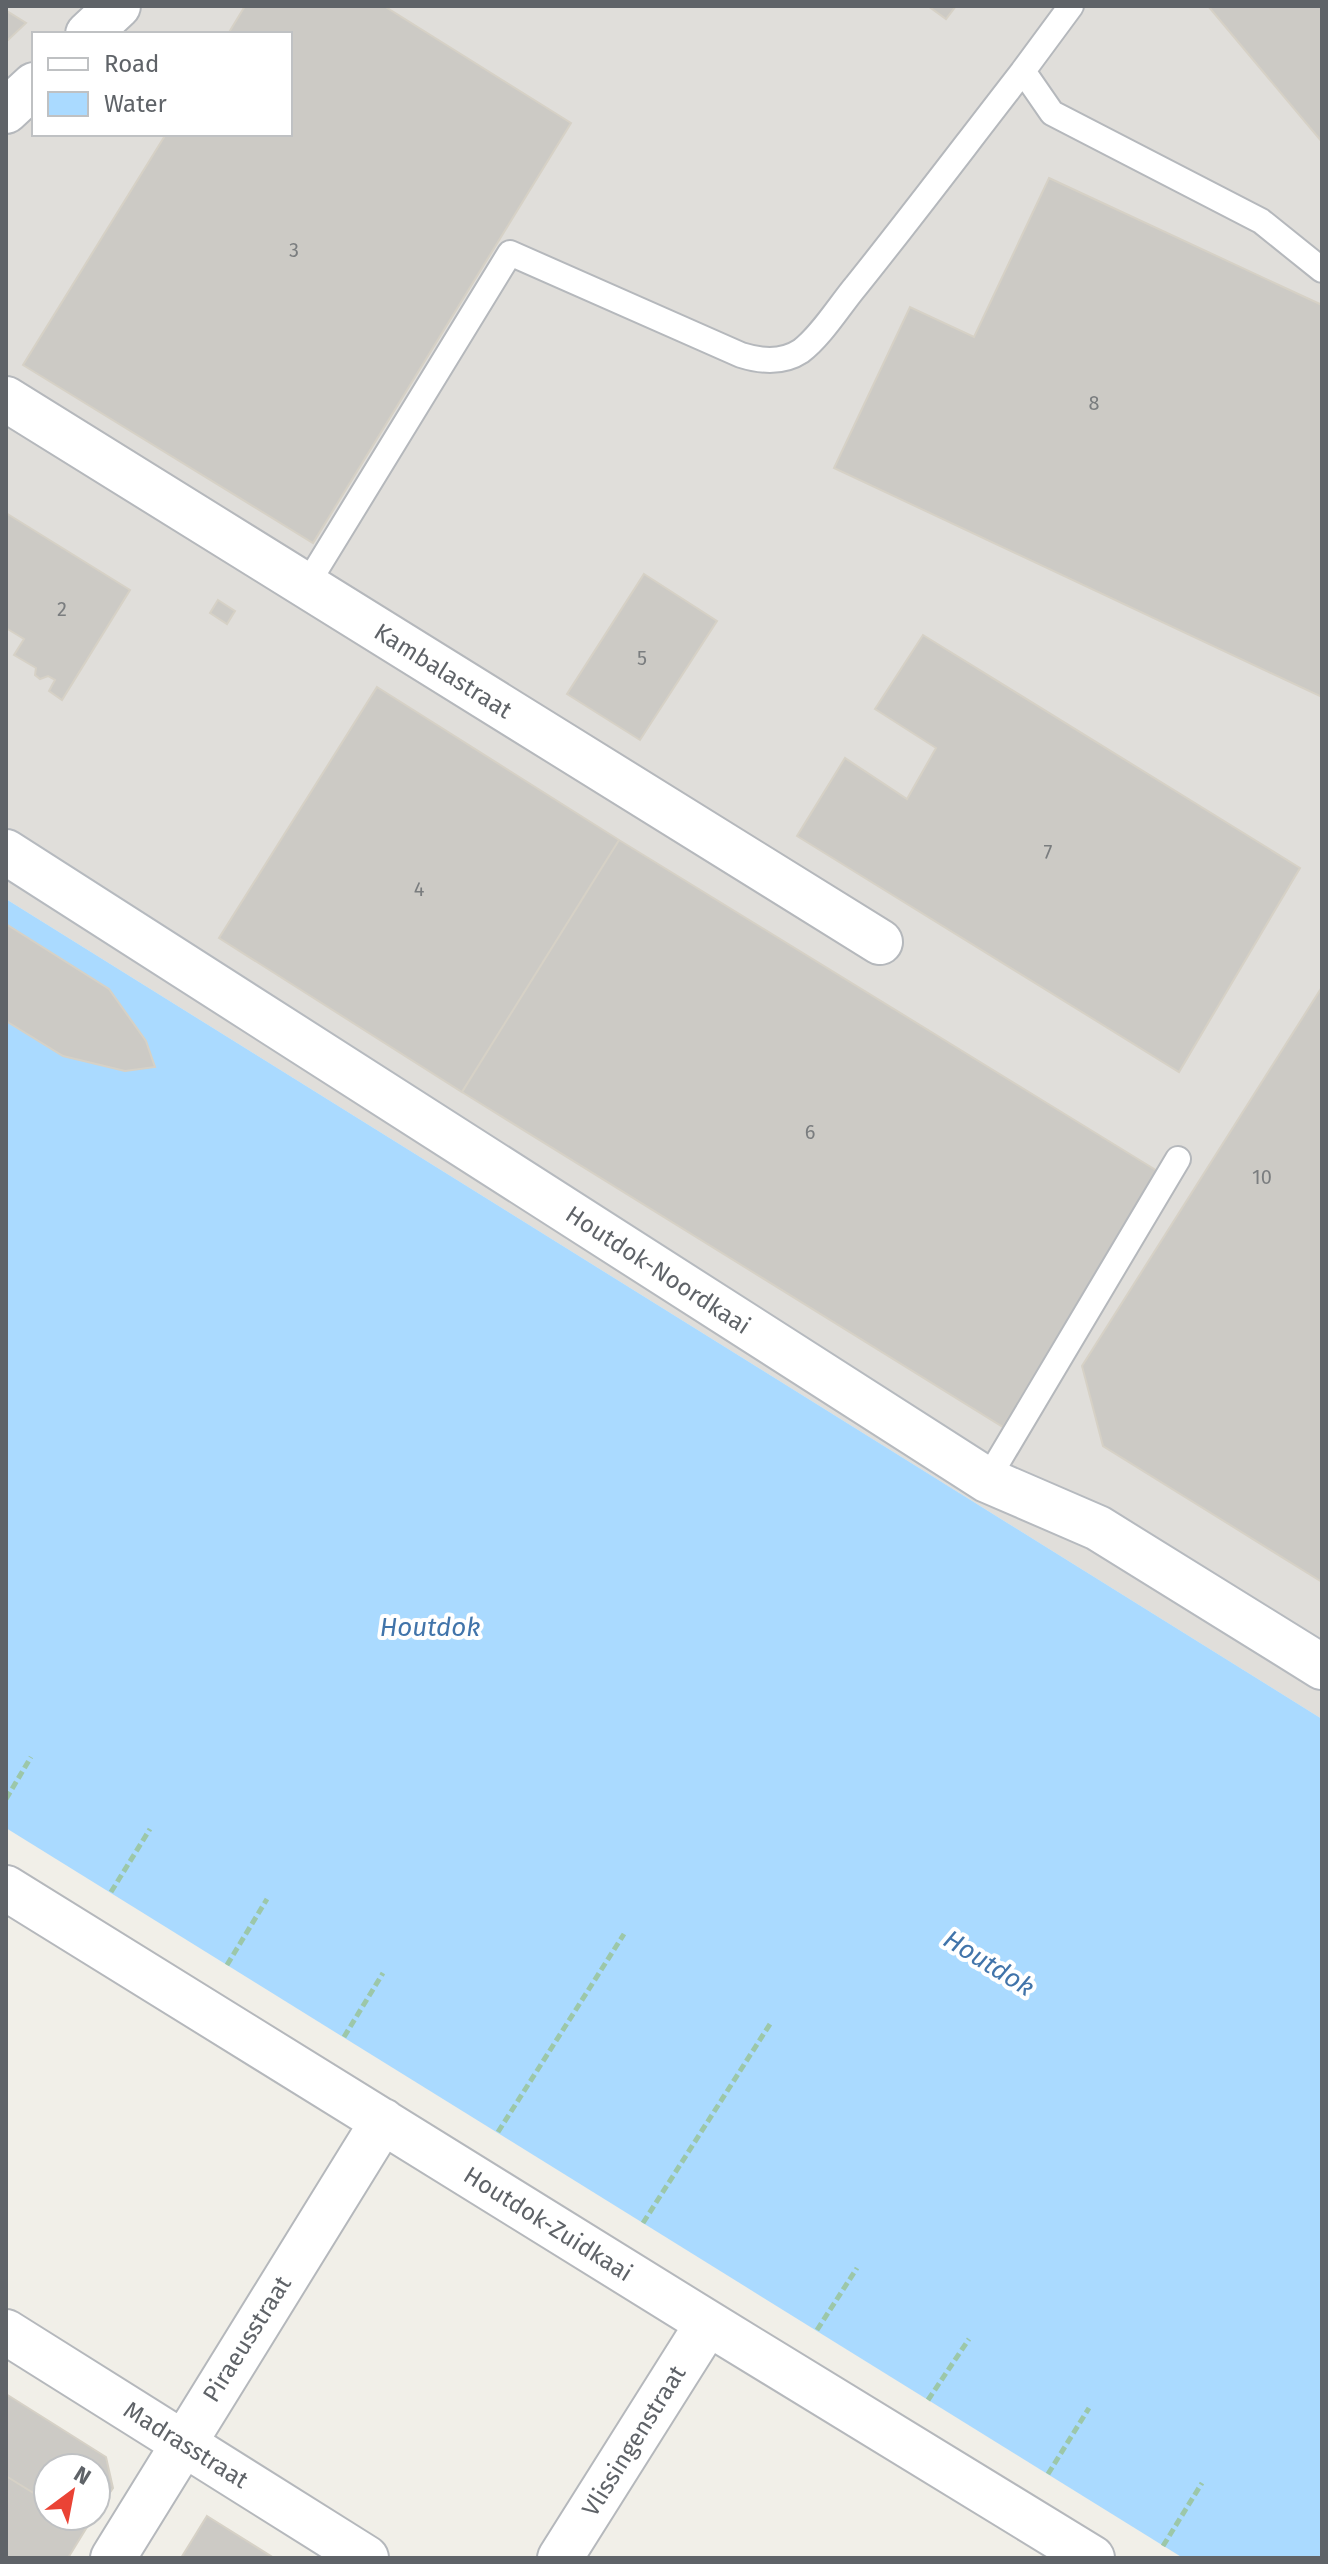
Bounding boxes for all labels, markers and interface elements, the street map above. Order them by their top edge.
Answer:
legend [32,32,292,136]
text: Road [104,50,159,78]
text: Water [104,90,168,118]
house number: 3 [289,238,299,262]
house number: 8 [1088,391,1100,415]
house number: 2 [57,597,67,621]
street label: Kambalastraat [369,617,517,725]
house number: 5 [637,646,647,670]
house number: 7 [1044,840,1053,864]
house number: 4 [414,877,425,901]
house number: 6 [805,1120,815,1144]
house number: 10 [1252,1165,1272,1189]
street label: Houtdok-Noordkaai [561,1200,755,1340]
water label: Houtdok [380,1612,480,1643]
water label: Houtdok [938,1924,1040,2003]
street label: Houtdok-Zuidkaai [459,2161,637,2287]
street label: Piraeusstraat [197,2271,297,2407]
street label: Vlissingenstraat [576,2360,692,2521]
street label: Madrasstraat [119,2396,254,2494]
north arrow [32,2452,112,2532]
text: N [69,2460,96,2491]

